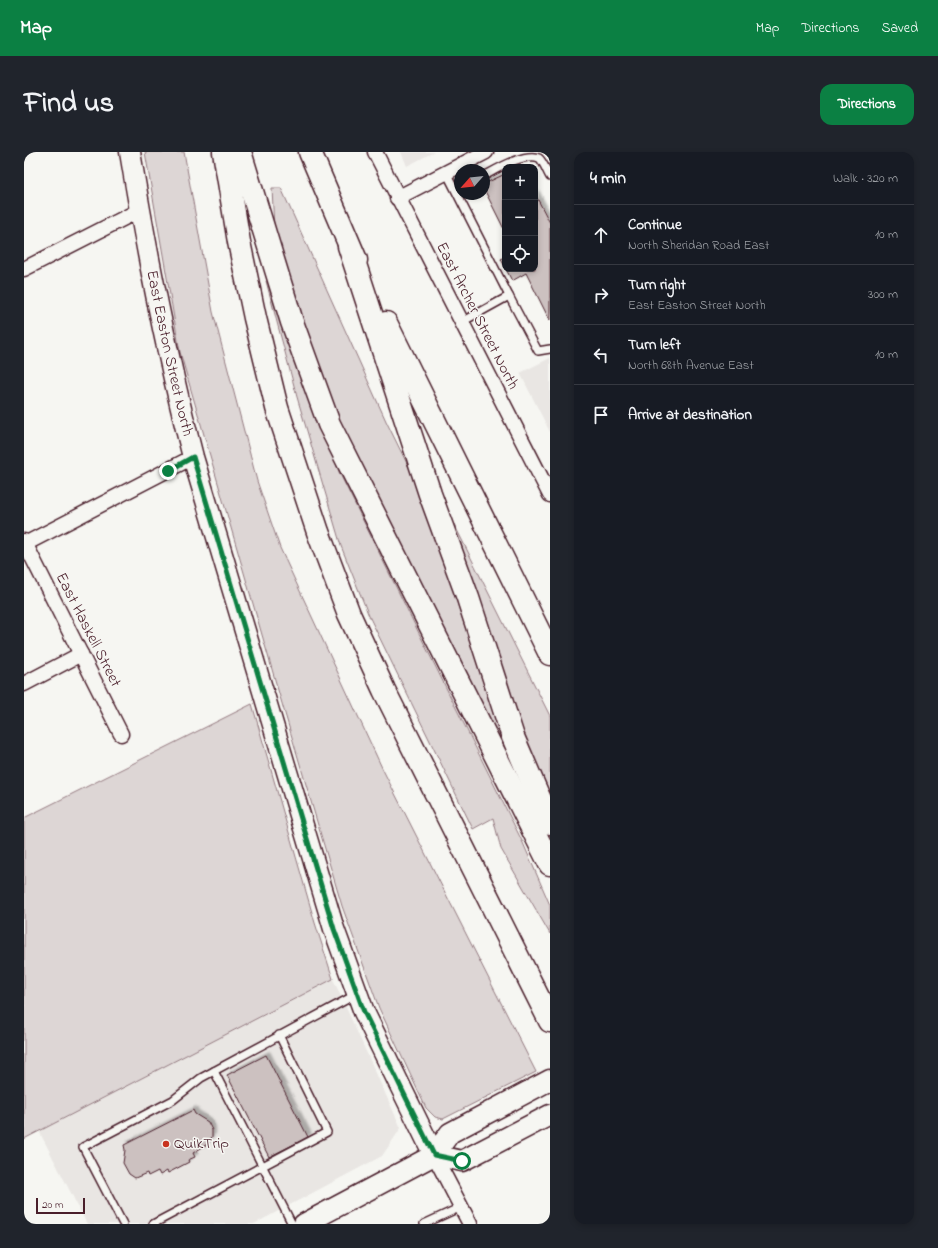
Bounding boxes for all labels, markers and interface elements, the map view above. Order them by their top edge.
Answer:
text: Map [20,15,52,42]
text: Map [756,18,779,39]
text: Directions [801,18,859,39]
text: Saved [881,18,918,39]
text: Find us [24,84,114,125]
button: Directions [820,84,914,125]
north arrow [454,164,490,200]
map controls [502,164,538,272]
button: + [502,164,538,200]
text: 4 min [590,166,626,191]
text: Walk · 320 m [833,169,898,188]
button: − [502,200,538,236]
text: Continue [628,214,682,236]
icon: ahead [590,224,612,246]
text: 10 m [875,225,898,244]
button: locate [502,236,538,272]
text: North Sheridan Road East [628,236,769,255]
street label: East Archer Street North [429,238,525,394]
street label: East Easton Street North [139,268,199,439]
text: Turn right [628,274,686,296]
icon: right [590,284,612,306]
text: 300 m [868,285,898,304]
text: East Easton Street North [628,296,766,315]
text: Turn left [628,334,681,356]
icon: left [590,344,612,366]
text: 10 m [875,345,898,364]
text: North 68th Avenue East [628,356,754,375]
icon: arrive [590,404,612,426]
text: Arrive at destination [628,404,752,426]
route end [159,462,177,480]
street label: East Haskell Street [49,569,128,692]
place label: QuikTrip [174,1132,229,1156]
marker: QuikTrip [161,1139,171,1149]
route start [453,1152,471,1170]
scale bar [36,1196,85,1215]
text: 20 m [42,1197,64,1213]

